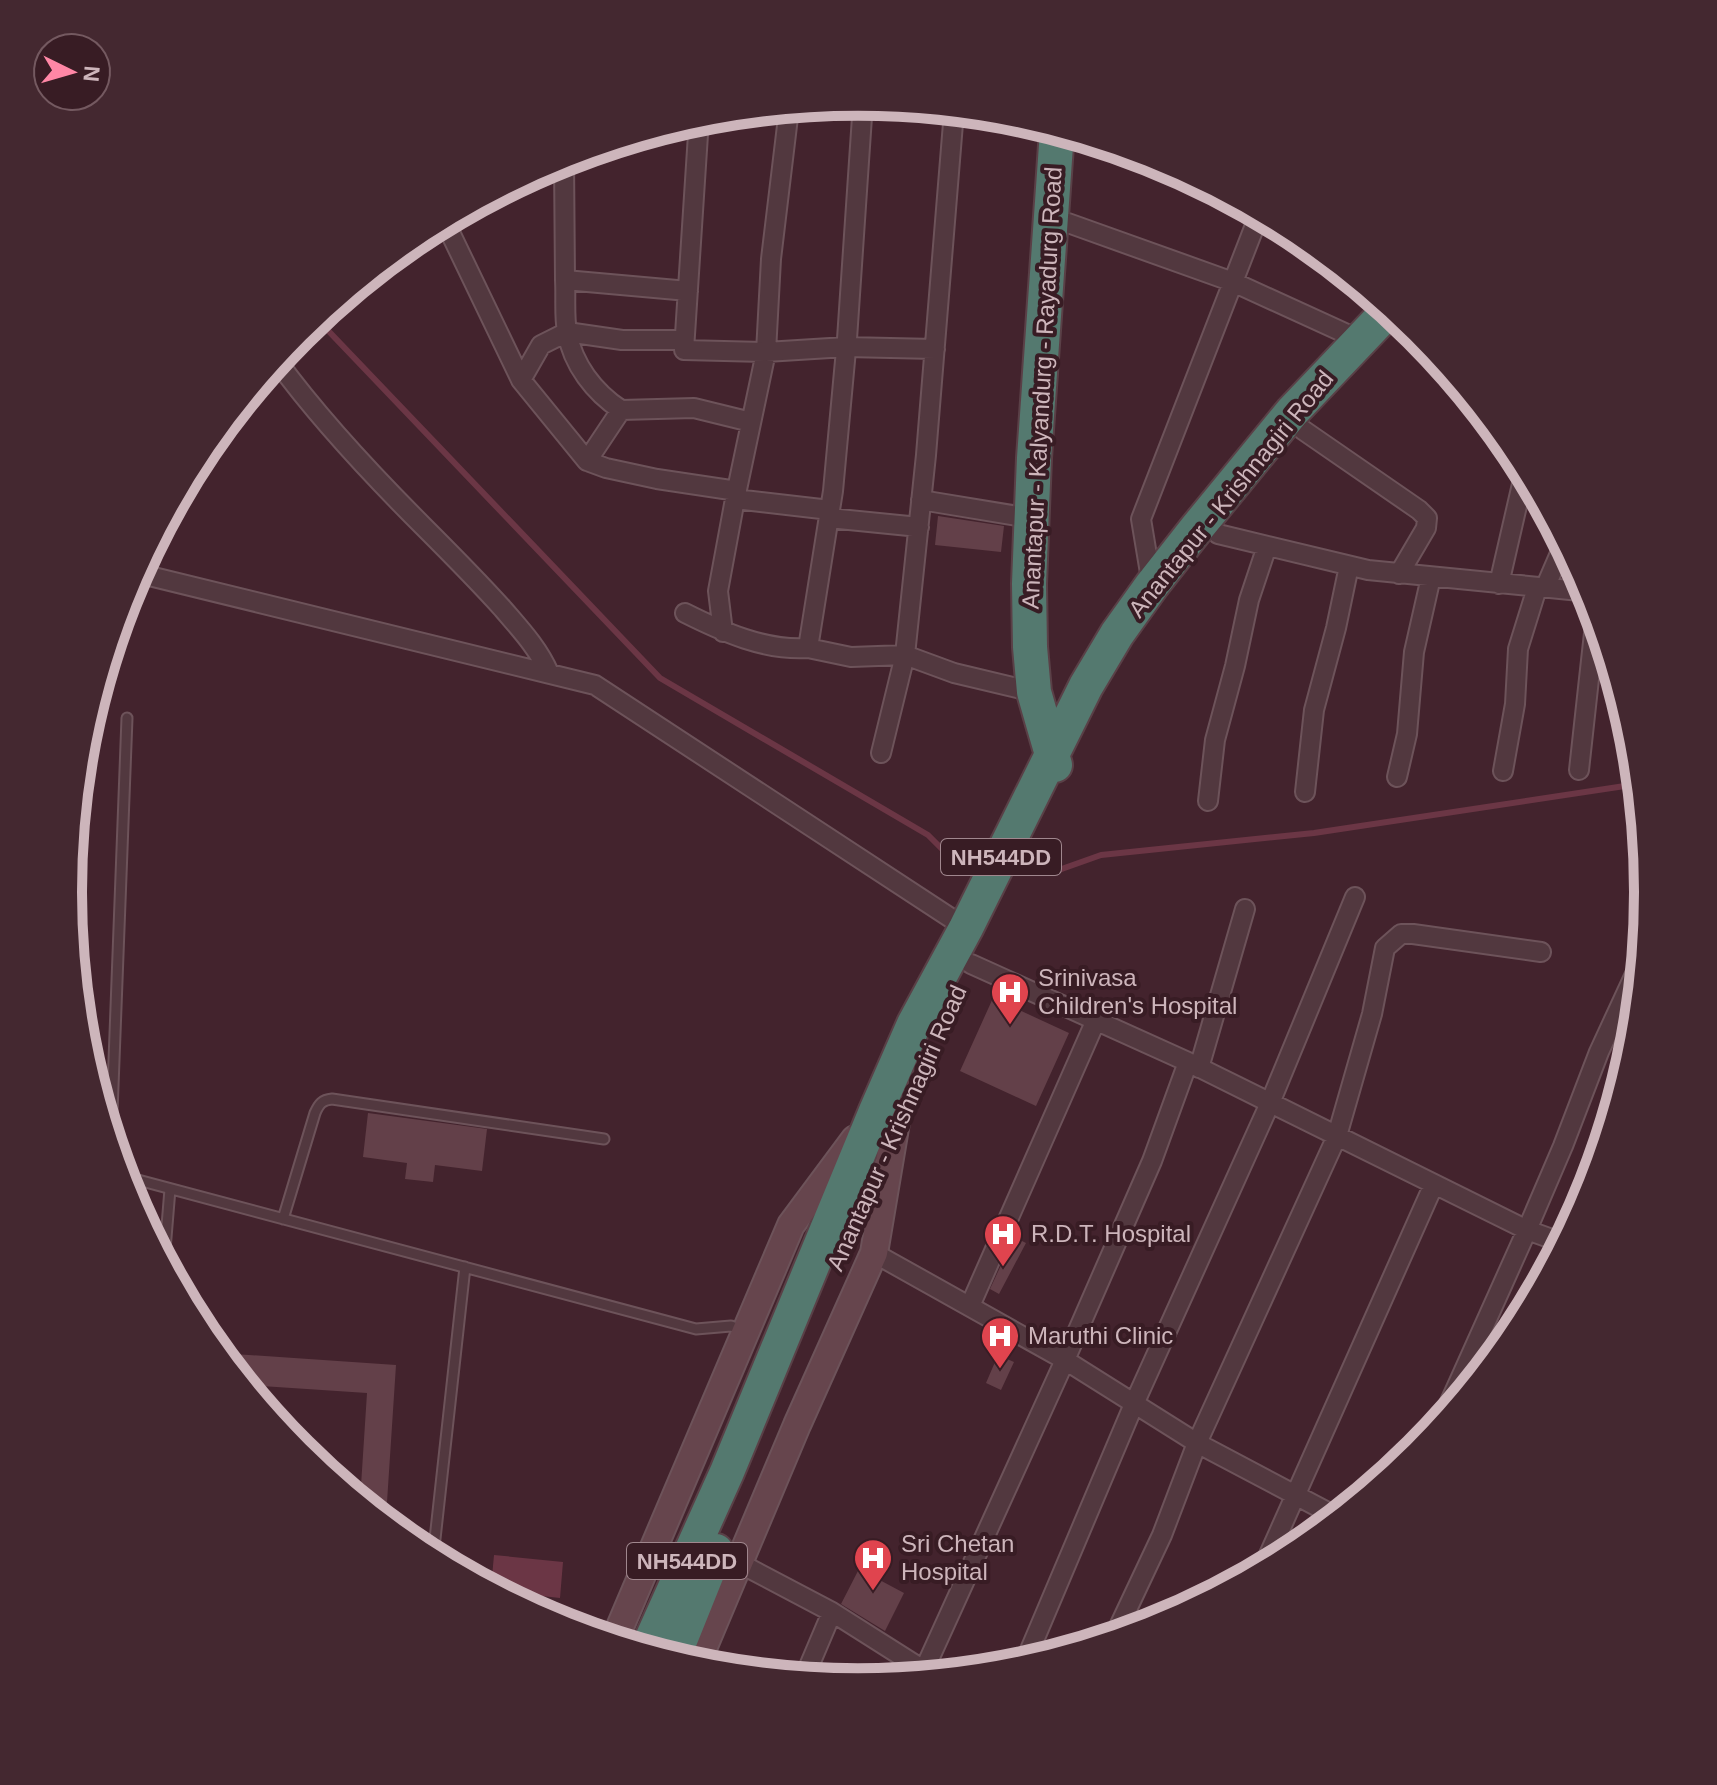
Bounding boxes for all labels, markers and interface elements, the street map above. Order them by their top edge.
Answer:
north arrow [32,32,112,112]
text: N [78,65,105,83]
street label: Anantapur - Kalyandurg - Rayadurg Road [1016,166,1067,610]
street label: Anantapur - Krishnagiri Road [1123,365,1338,622]
road number: NH544DD [941,839,1061,875]
place label: Srinivasa Children's Hospital [1038,964,1237,1019]
hospital icon: Srinivasa Children's Hospital [989,971,1031,1026]
street label: Anantapur - Krishnagiri Road [821,981,972,1275]
hospital icon: R.D.T. Hospital [982,1213,1024,1268]
place label: R.D.T. Hospital [1031,1220,1191,1247]
hospital icon: Maruthi Clinic [979,1315,1021,1370]
place label: Maruthi Clinic [1028,1322,1173,1349]
place label: Sri Chetan Hospital [901,1530,1014,1585]
hospital icon: Sri Chetan Hospital [852,1537,894,1592]
road number: NH544DD [627,1543,747,1579]

